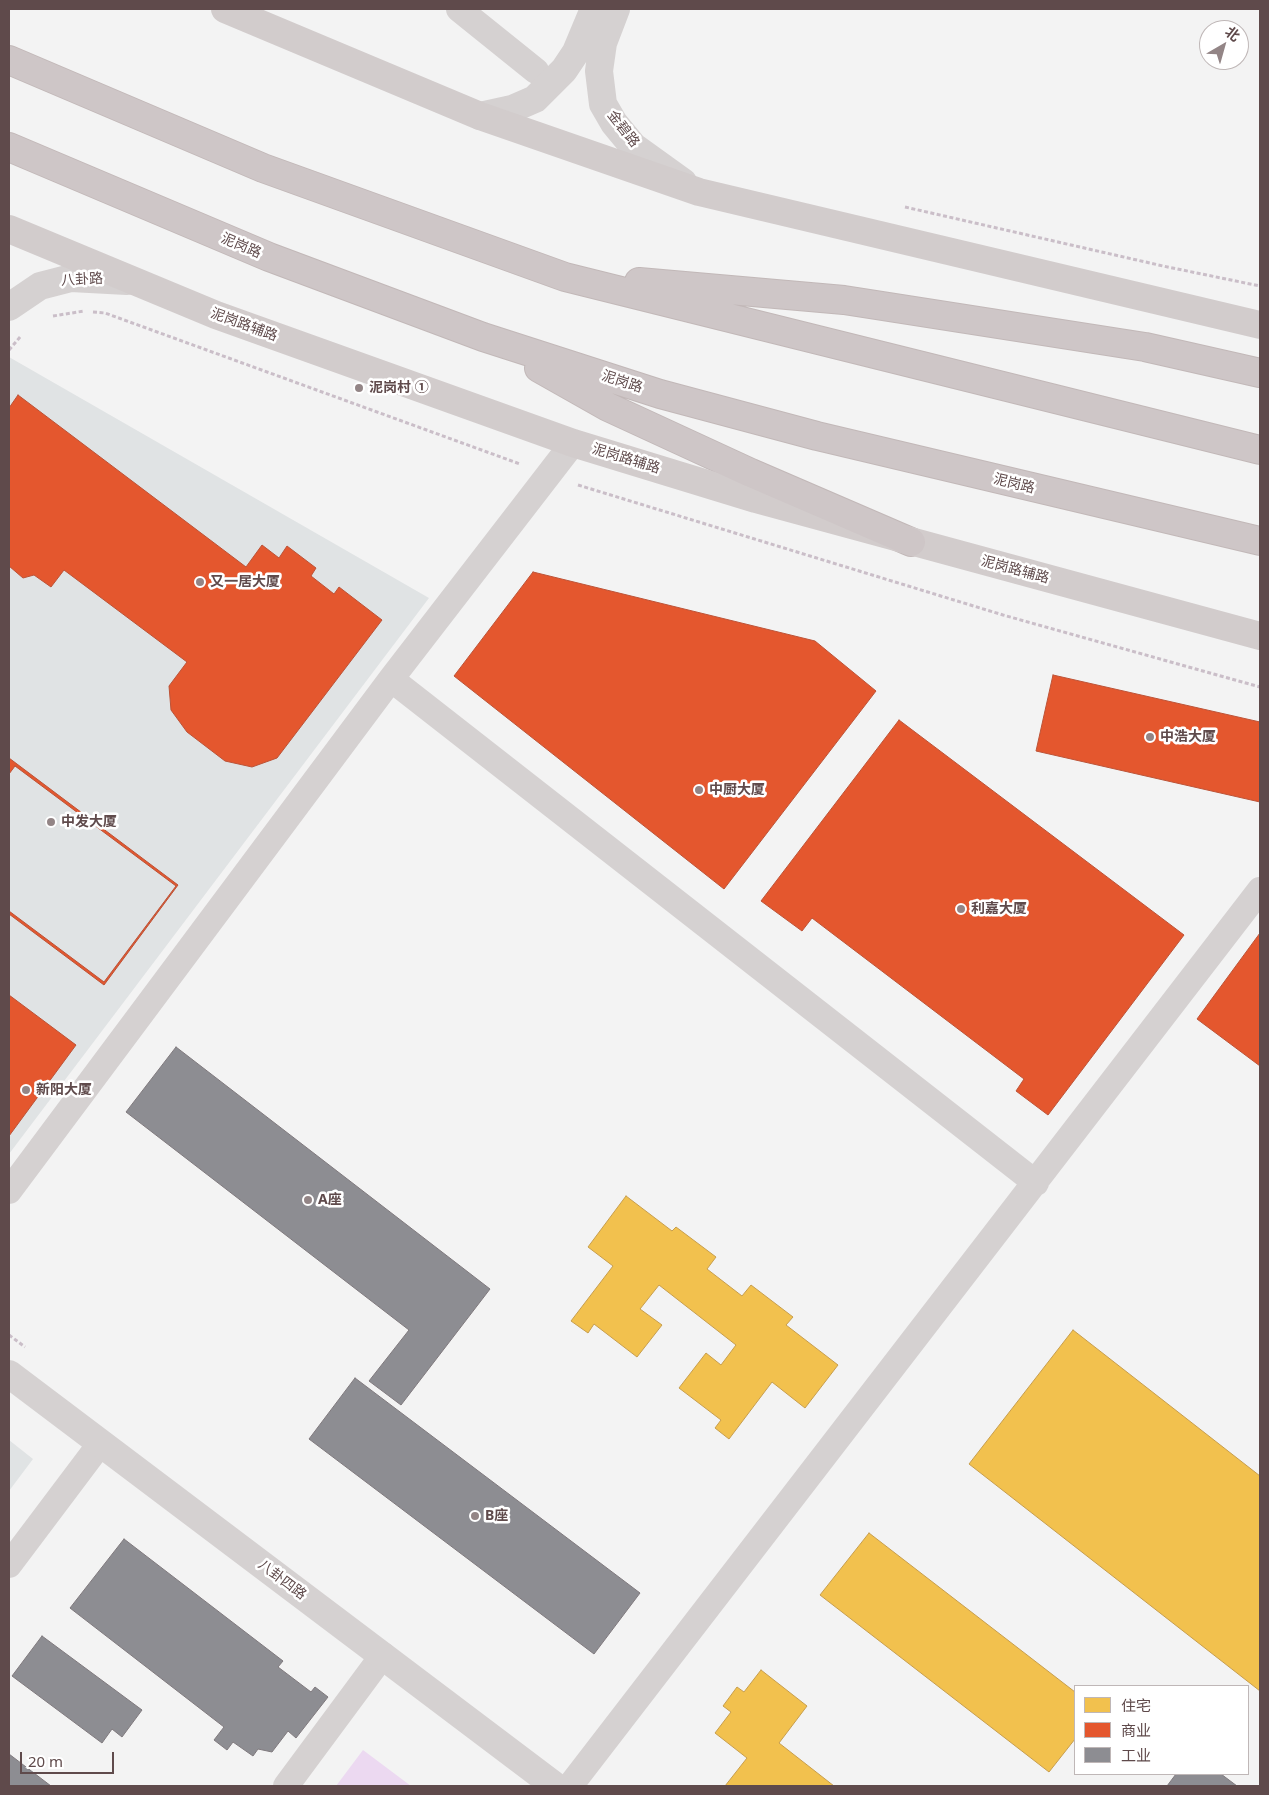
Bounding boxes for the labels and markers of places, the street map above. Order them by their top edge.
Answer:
place label: 泥岗村 ① [369,380,429,396]
marker: 泥岗村 ① [353,382,365,394]
place label: 又一居大厦 [210,574,280,590]
marker: 又一居大厦 [194,576,206,588]
place label: 中浩大厦 [1160,729,1216,745]
marker: 中浩大厦 [1144,731,1156,743]
place label: 中厨大厦 [709,782,765,798]
marker: 中厨大厦 [693,784,705,796]
place label: 中发大厦 [61,814,117,830]
marker: 中发大厦 [45,816,57,828]
place label: 利嘉大厦 [971,901,1027,917]
marker: 利嘉大厦 [955,903,967,915]
place label: 新阳大厦 [36,1082,92,1098]
marker: 新阳大厦 [20,1084,32,1096]
place label: A座 [318,1192,342,1208]
marker: A座 [302,1194,314,1206]
place label: B座 [485,1508,508,1524]
marker: B座 [469,1510,481,1522]

